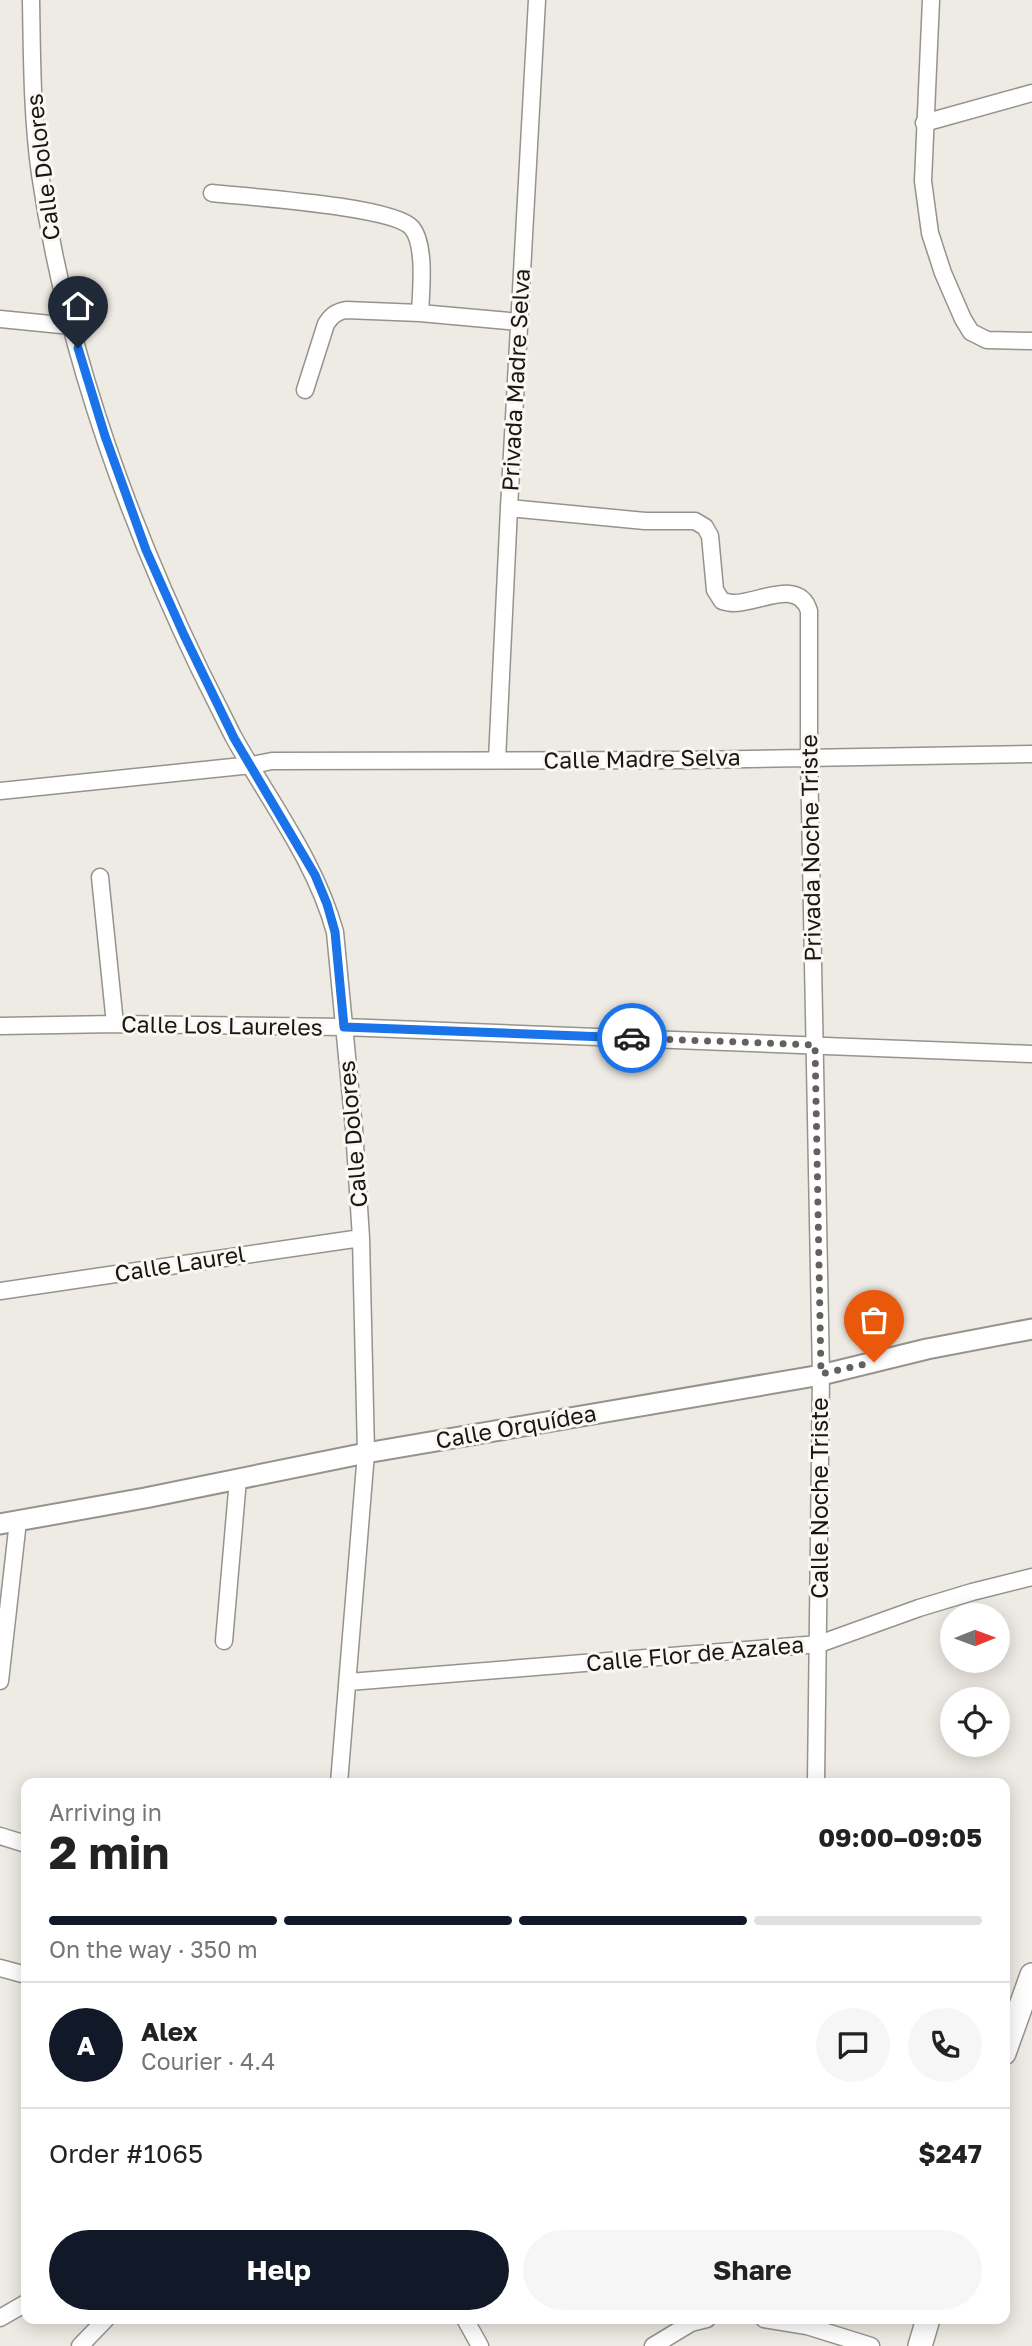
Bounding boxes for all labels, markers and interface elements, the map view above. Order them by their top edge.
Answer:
street label: Calle Dolores [19,92,65,242]
street label: Privada Madre Selva [495,268,535,492]
pin [48,276,108,348]
icon: home [59,287,97,325]
street label: Privada Noche Triste [794,734,826,962]
street label: Calle Madre Selva [543,742,741,774]
courier [597,1003,667,1073]
street label: Calle Los Laureles [121,1009,323,1041]
icon: car [613,1019,651,1057]
street label: Calle Dolores [332,1059,372,1209]
street label: Calle Laurel [113,1239,247,1287]
pin [844,1290,904,1362]
icon: bag [855,1301,893,1339]
street label: Calle Noche Triste [805,1397,833,1599]
street label: Calle Orquídea [433,1398,598,1454]
north arrow [940,1603,1010,1673]
map controls [940,1603,1010,1757]
street label: Calle Flor de Azalea [585,1630,805,1676]
button: locate [940,1687,1010,1757]
text: Arriving in [49,1798,162,1826]
text: 09:00–09:05 [818,1822,982,1853]
text: 2 min [49,1824,169,1879]
text: On the way · 350 m [49,1935,258,1963]
button: chat [816,2008,890,2082]
button: phone [908,2008,982,2082]
text: Alex [141,2016,198,2047]
text: A [77,2030,95,2061]
text: Courier · 4.4 [141,2047,275,2075]
text: Order #1065 [49,2138,203,2169]
text: $247 [918,2138,982,2169]
button: Help [49,2230,509,2310]
button: Share [523,2230,982,2310]

